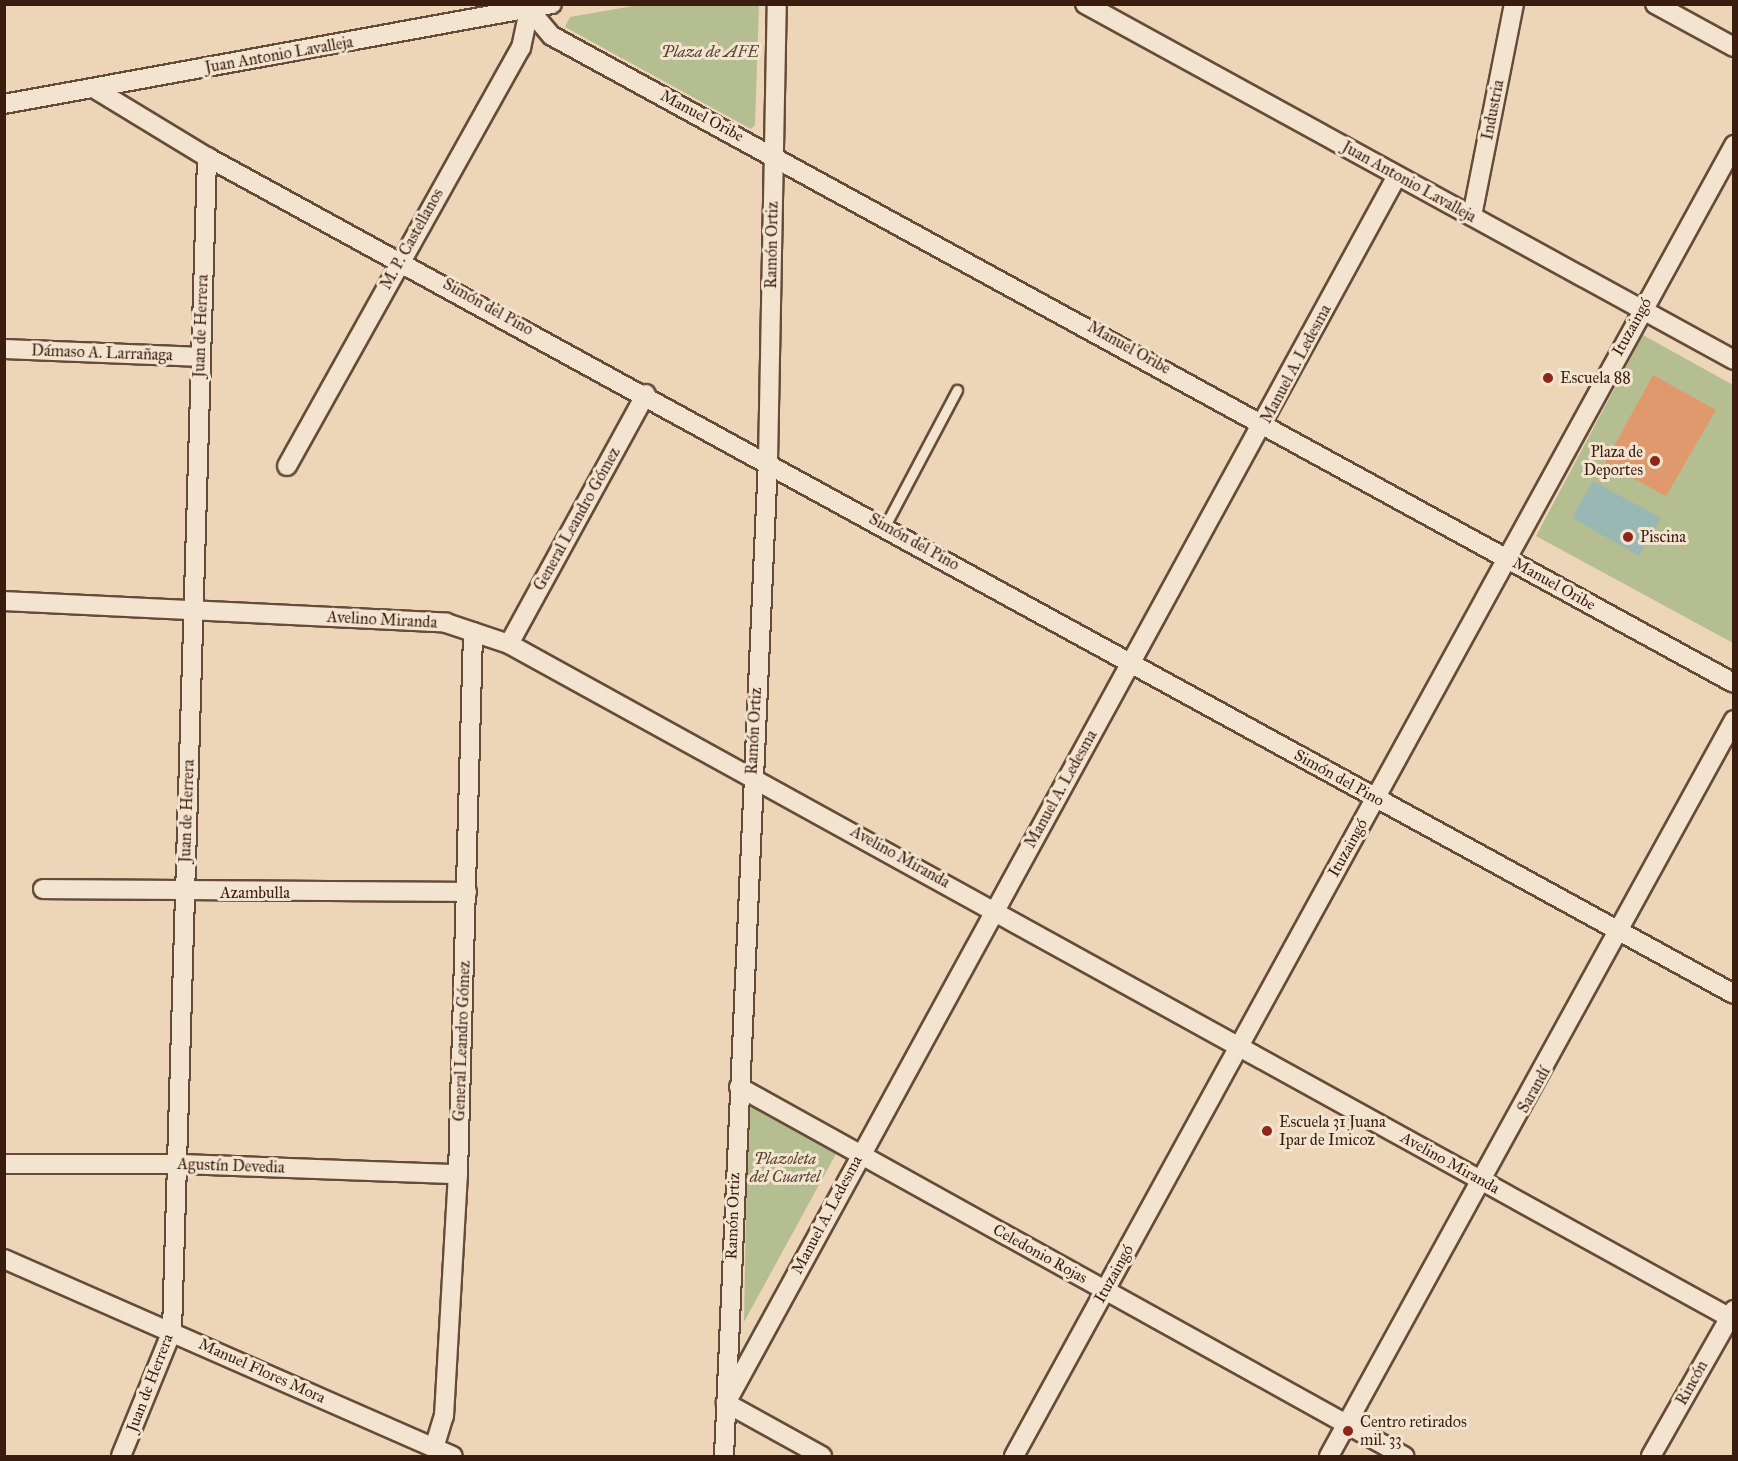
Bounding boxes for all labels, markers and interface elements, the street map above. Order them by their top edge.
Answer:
street label: Juan Antonio Lavalleja [203,33,355,77]
park label: Plaza de AFE [661,42,759,62]
street label: Industria [1478,78,1508,142]
street label: Manuel Oribe [657,86,747,146]
street label: Juan Antonio Lavalleja [1339,137,1479,227]
street label: M. P. Castellanos [376,185,448,293]
street label: Ramón Ortiz [762,201,782,289]
street label: Juan de Herrera [190,274,212,378]
street label: Simón del Pino [440,274,536,340]
street label: Ituzaingó [1608,295,1656,359]
street label: Manuel A. Ledesma [1257,301,1335,427]
street label: Manuel Oribe [1084,317,1174,379]
street label: Dámaso A. Larrañaga [31,341,173,365]
place label: Escuela 88 [1560,368,1631,388]
marker: Escuela 88 [1541,371,1555,385]
place label: Plaza de Deportes [1583,442,1643,480]
street label: General Leandro Gómez [530,444,624,594]
marker: Plaza de Deportes [1648,454,1662,468]
street label: Simón del Pino [866,509,962,575]
place label: Piscina [1640,527,1686,547]
marker: Piscina [1621,530,1635,544]
street label: Manuel Oribe [1509,553,1599,615]
street label: Avelino Miranda [326,608,438,632]
street label: Ramón Ortiz [742,687,766,775]
street label: Manuel A. Ledesma [1021,727,1101,851]
street label: Simón del Pino [1291,745,1387,811]
street label: Juan de Herrera [176,759,198,863]
street label: Ituzaingó [1324,816,1372,880]
street label: Avelino Miranda [847,822,953,892]
street label: Azambulla [220,883,290,903]
street label: General Leandro Gómez [450,960,474,1122]
street label: Sarandí [1514,1064,1554,1116]
place label: Escuela 31 Juana Ipar de Imicoz [1279,1112,1386,1150]
marker: Escuela 31 Juana Ipar de Imicoz [1260,1124,1274,1138]
street label: Avelino Miranda [1397,1128,1503,1198]
park label: Plazoleta del Cuartel [750,1149,820,1187]
street label: Manuel A. Ledesma [788,1152,866,1278]
street label: Agustín Devedia [177,1155,285,1177]
street label: Ramón Ortiz [722,1172,744,1260]
street label: Celedonio Rojas [989,1220,1091,1288]
street label: Ituzaingó [1090,1242,1138,1306]
street label: Juan de Herrera [123,1331,177,1435]
street label: Manuel Flores Mora [196,1334,328,1408]
street label: Rincón [1672,1357,1712,1409]
place label: Centro retirados mil. 33 [1360,1412,1467,1450]
marker: Centro retirados mil. 33 [1341,1424,1355,1438]

